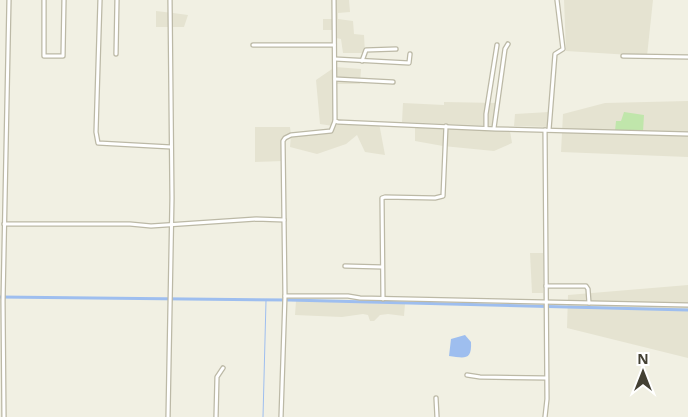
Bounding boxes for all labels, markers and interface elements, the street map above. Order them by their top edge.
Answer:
north arrow [618,347,668,397]
text: N [637,349,649,368]

